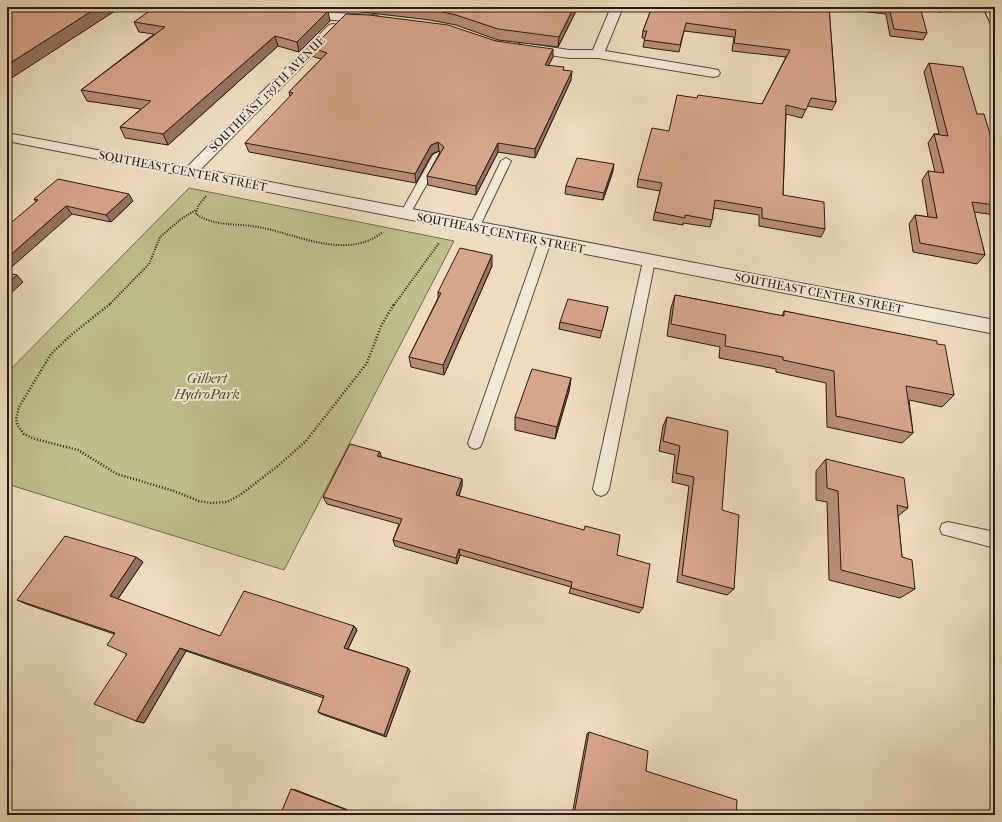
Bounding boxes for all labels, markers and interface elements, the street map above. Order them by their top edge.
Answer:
street label: SOUTHEAST 139TH AVENUE [206,33,328,155]
street label: SOUTHEAST CENTER STREET [98,148,269,194]
street label: SOUTHEAST CENTER STREET [416,210,587,256]
street label: SOUTHEAST CENTER STREET [734,270,905,316]
park label: Gilbert HydroPark [173,370,240,403]

